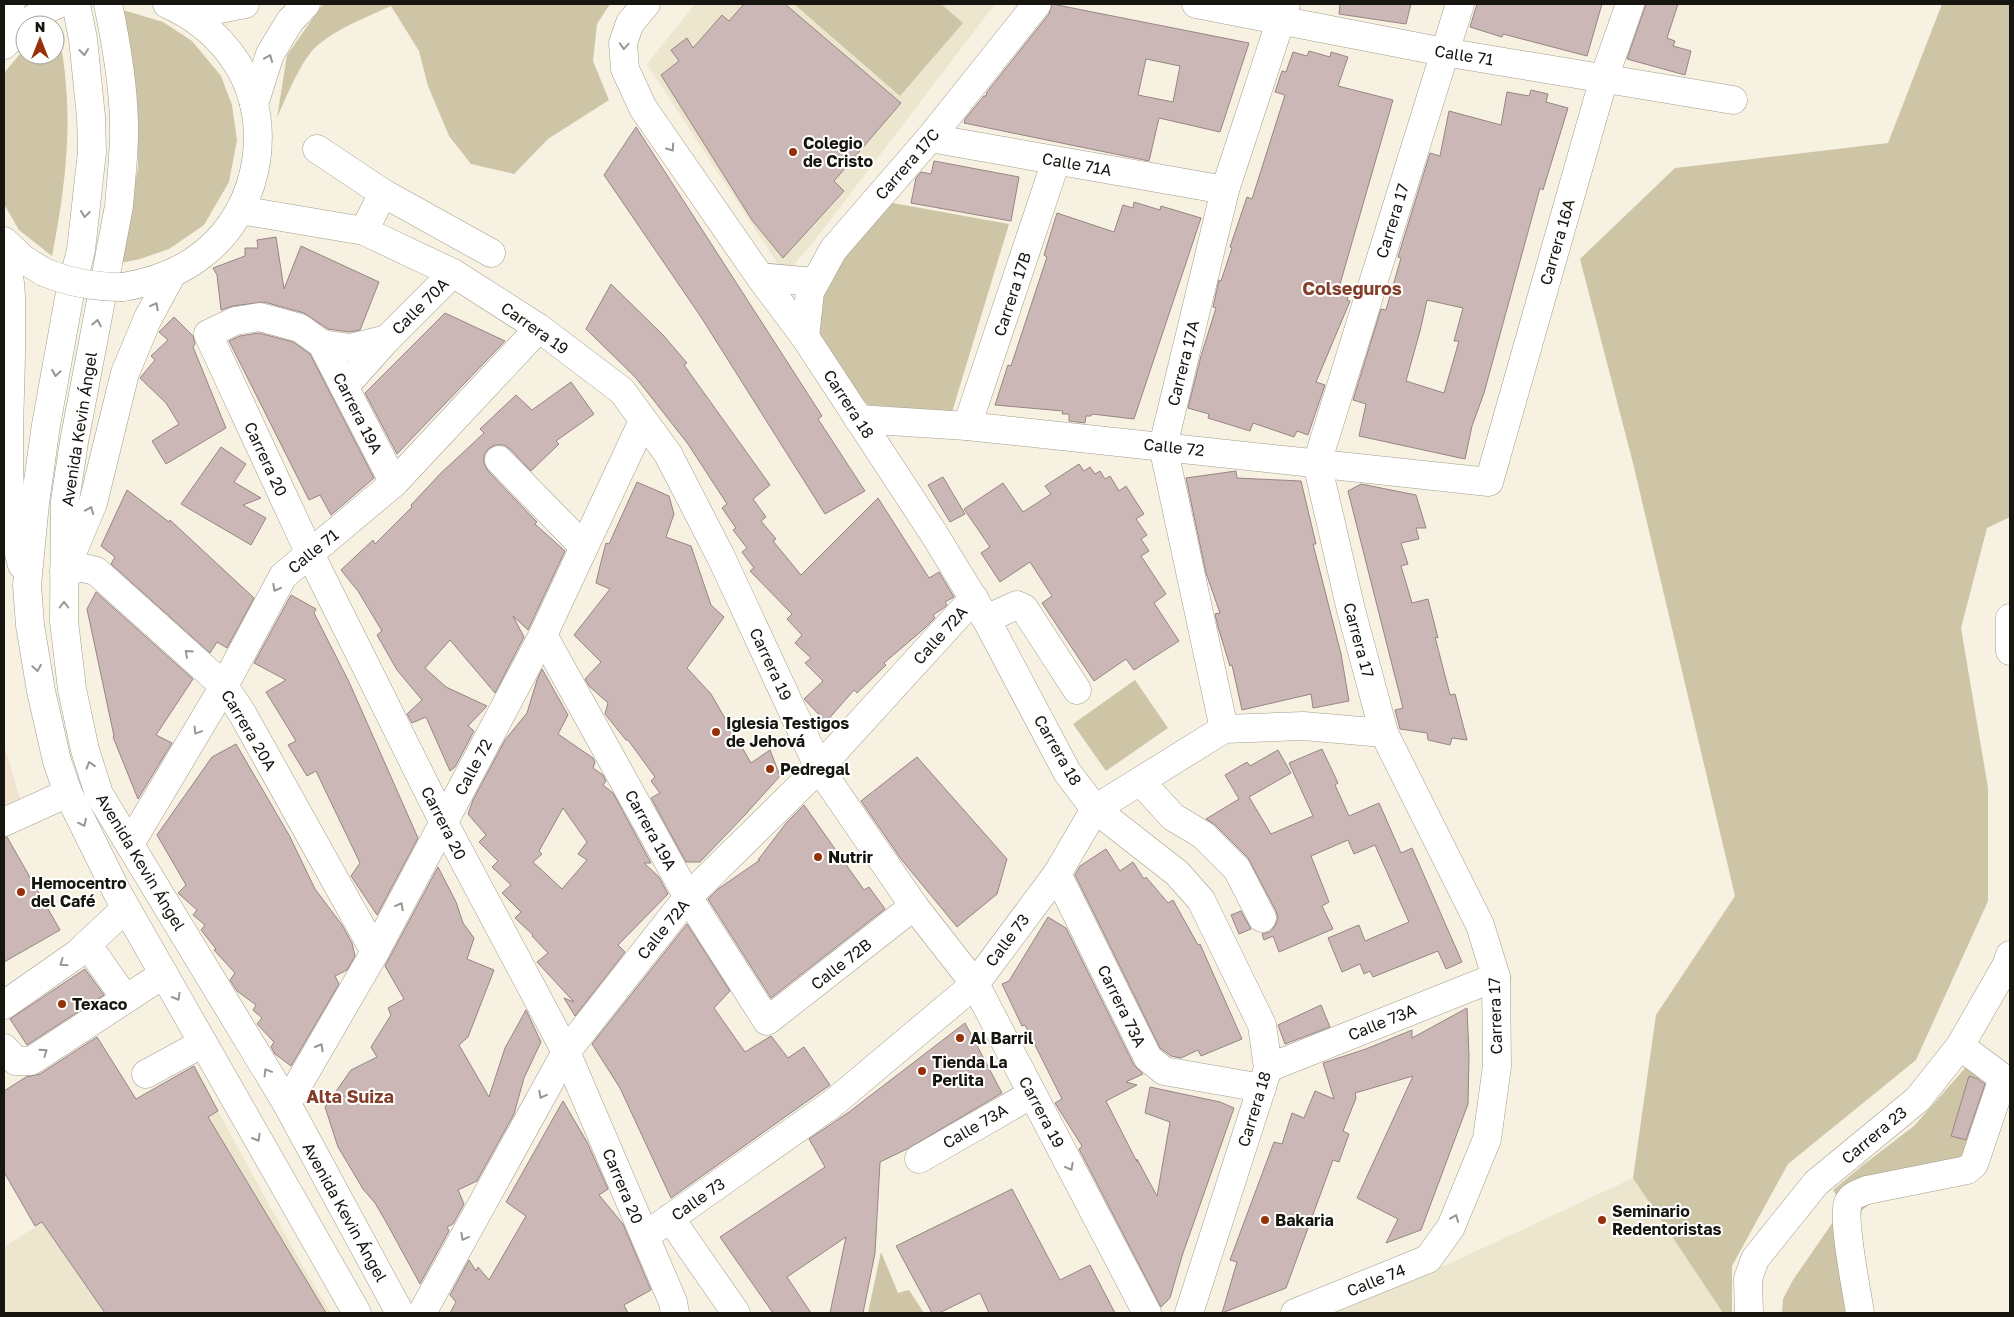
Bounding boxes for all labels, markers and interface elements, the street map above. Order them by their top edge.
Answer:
north arrow [15,15,65,65]
text: N [35,18,45,35]
street label: Calle 71 [1433,40,1495,70]
one-way arrow [619,42,630,50]
one-way arrow [78,48,89,56]
one-way arrow [263,54,274,63]
street label: Carrera 17C [871,124,943,204]
place label: Colegio de Cristo [803,133,874,171]
one-way arrow [665,142,674,152]
marker: Colegio de Cristo [787,146,799,158]
street label: Calle 71A [1041,148,1114,180]
street label: Carrera 17 [1371,181,1413,261]
street label: Carrera 16A [1535,196,1579,287]
one-way arrow [81,209,91,218]
street label: Carrera 17B [989,249,1035,339]
street label: Calle 70A [387,273,453,339]
district label: Colseguros [1302,277,1402,299]
street label: Carrera 19 [497,297,573,359]
one-way arrow [149,302,159,311]
one-way arrow [91,318,102,327]
street label: Carrera 17A [1163,318,1203,408]
street label: Avenida Kevin Ángel [57,350,101,508]
street label: Carrera 18 [819,366,879,442]
one-way arrow [51,369,61,378]
street label: Carrera 19A [329,369,387,457]
street label: Carrera 20 [240,419,292,499]
street label: Calle 72 [1143,434,1205,460]
one-way arrow [84,506,94,515]
street label: Calle 71 [284,524,343,578]
one-way arrow [272,583,282,592]
street label: Carrera 17 [1339,600,1379,680]
one-way arrow [59,601,69,608]
street label: Calle 72A [909,601,972,668]
street label: Carrera 19 [745,624,797,704]
one-way arrow [184,650,193,659]
one-way arrow [31,664,41,672]
street label: Carrera 20A [217,686,281,774]
street label: Carrera 18 [1030,711,1086,789]
place label: Iglesia Testigos de Jehová [726,713,849,751]
one-way arrow [194,725,204,734]
marker: Iglesia Testigos de Jehová [710,726,722,738]
street label: Calle 72 [450,735,496,799]
place label: Pedregal [780,759,850,779]
one-way arrow [86,761,96,769]
marker: Pedregal [764,763,776,775]
street label: Carrera 20 [417,783,471,863]
street label: Carrera 19A [621,786,681,874]
street label: Avenida Kevin Ángel [92,790,190,934]
one-way arrow [77,818,87,827]
place label: Nutrir [828,847,873,867]
marker: Nutrir [812,851,824,863]
place label: Hemocentro del Café [31,873,127,911]
marker: Hemocentro del Café [15,886,27,898]
street label: Calle 72A [633,895,694,963]
one-way arrow [394,902,404,911]
street label: Calle 73 [981,910,1033,970]
street label: Calle 72B [807,934,875,994]
one-way arrow [59,957,69,966]
street label: Carrera 73A [1093,962,1151,1051]
street label: Carrera 17 [1484,977,1506,1055]
one-way arrow [170,991,180,1000]
place label: Texaco [72,994,128,1014]
marker: Texaco [56,998,68,1010]
street label: Calle 73A [1345,999,1419,1045]
place label: Al Barril [970,1028,1034,1048]
marker: Al Barril [954,1032,966,1044]
one-way arrow [313,1044,323,1053]
one-way arrow [39,1049,48,1059]
place label: Tienda La Perlita [932,1052,1008,1090]
marker: Tienda La Perlita [916,1065,928,1077]
one-way arrow [263,1068,273,1077]
street label: Carrera 18 [1233,1069,1275,1149]
street label: Carrera 19 [1015,1073,1069,1151]
district label: Alta Suiza [306,1085,394,1107]
one-way arrow [538,1089,548,1098]
street label: Calle 73A [939,1099,1011,1153]
street label: Carrera 23 [1837,1102,1911,1168]
one-way arrow [251,1133,261,1142]
street label: Avenida Kevin Ángel [298,1139,392,1285]
street label: Carrera 20 [598,1145,648,1227]
one-way arrow [1064,1162,1074,1171]
street label: Calle 73 [667,1173,729,1225]
place label: Seminario Redentoristas [1612,1201,1721,1239]
place label: Bakaria [1275,1210,1334,1230]
marker: Bakaria [1259,1214,1271,1226]
one-way arrow [1448,1214,1459,1223]
marker: Seminario Redentoristas [1596,1214,1608,1226]
one-way arrow [460,1232,470,1241]
street label: Calle 74 [1344,1259,1408,1301]

